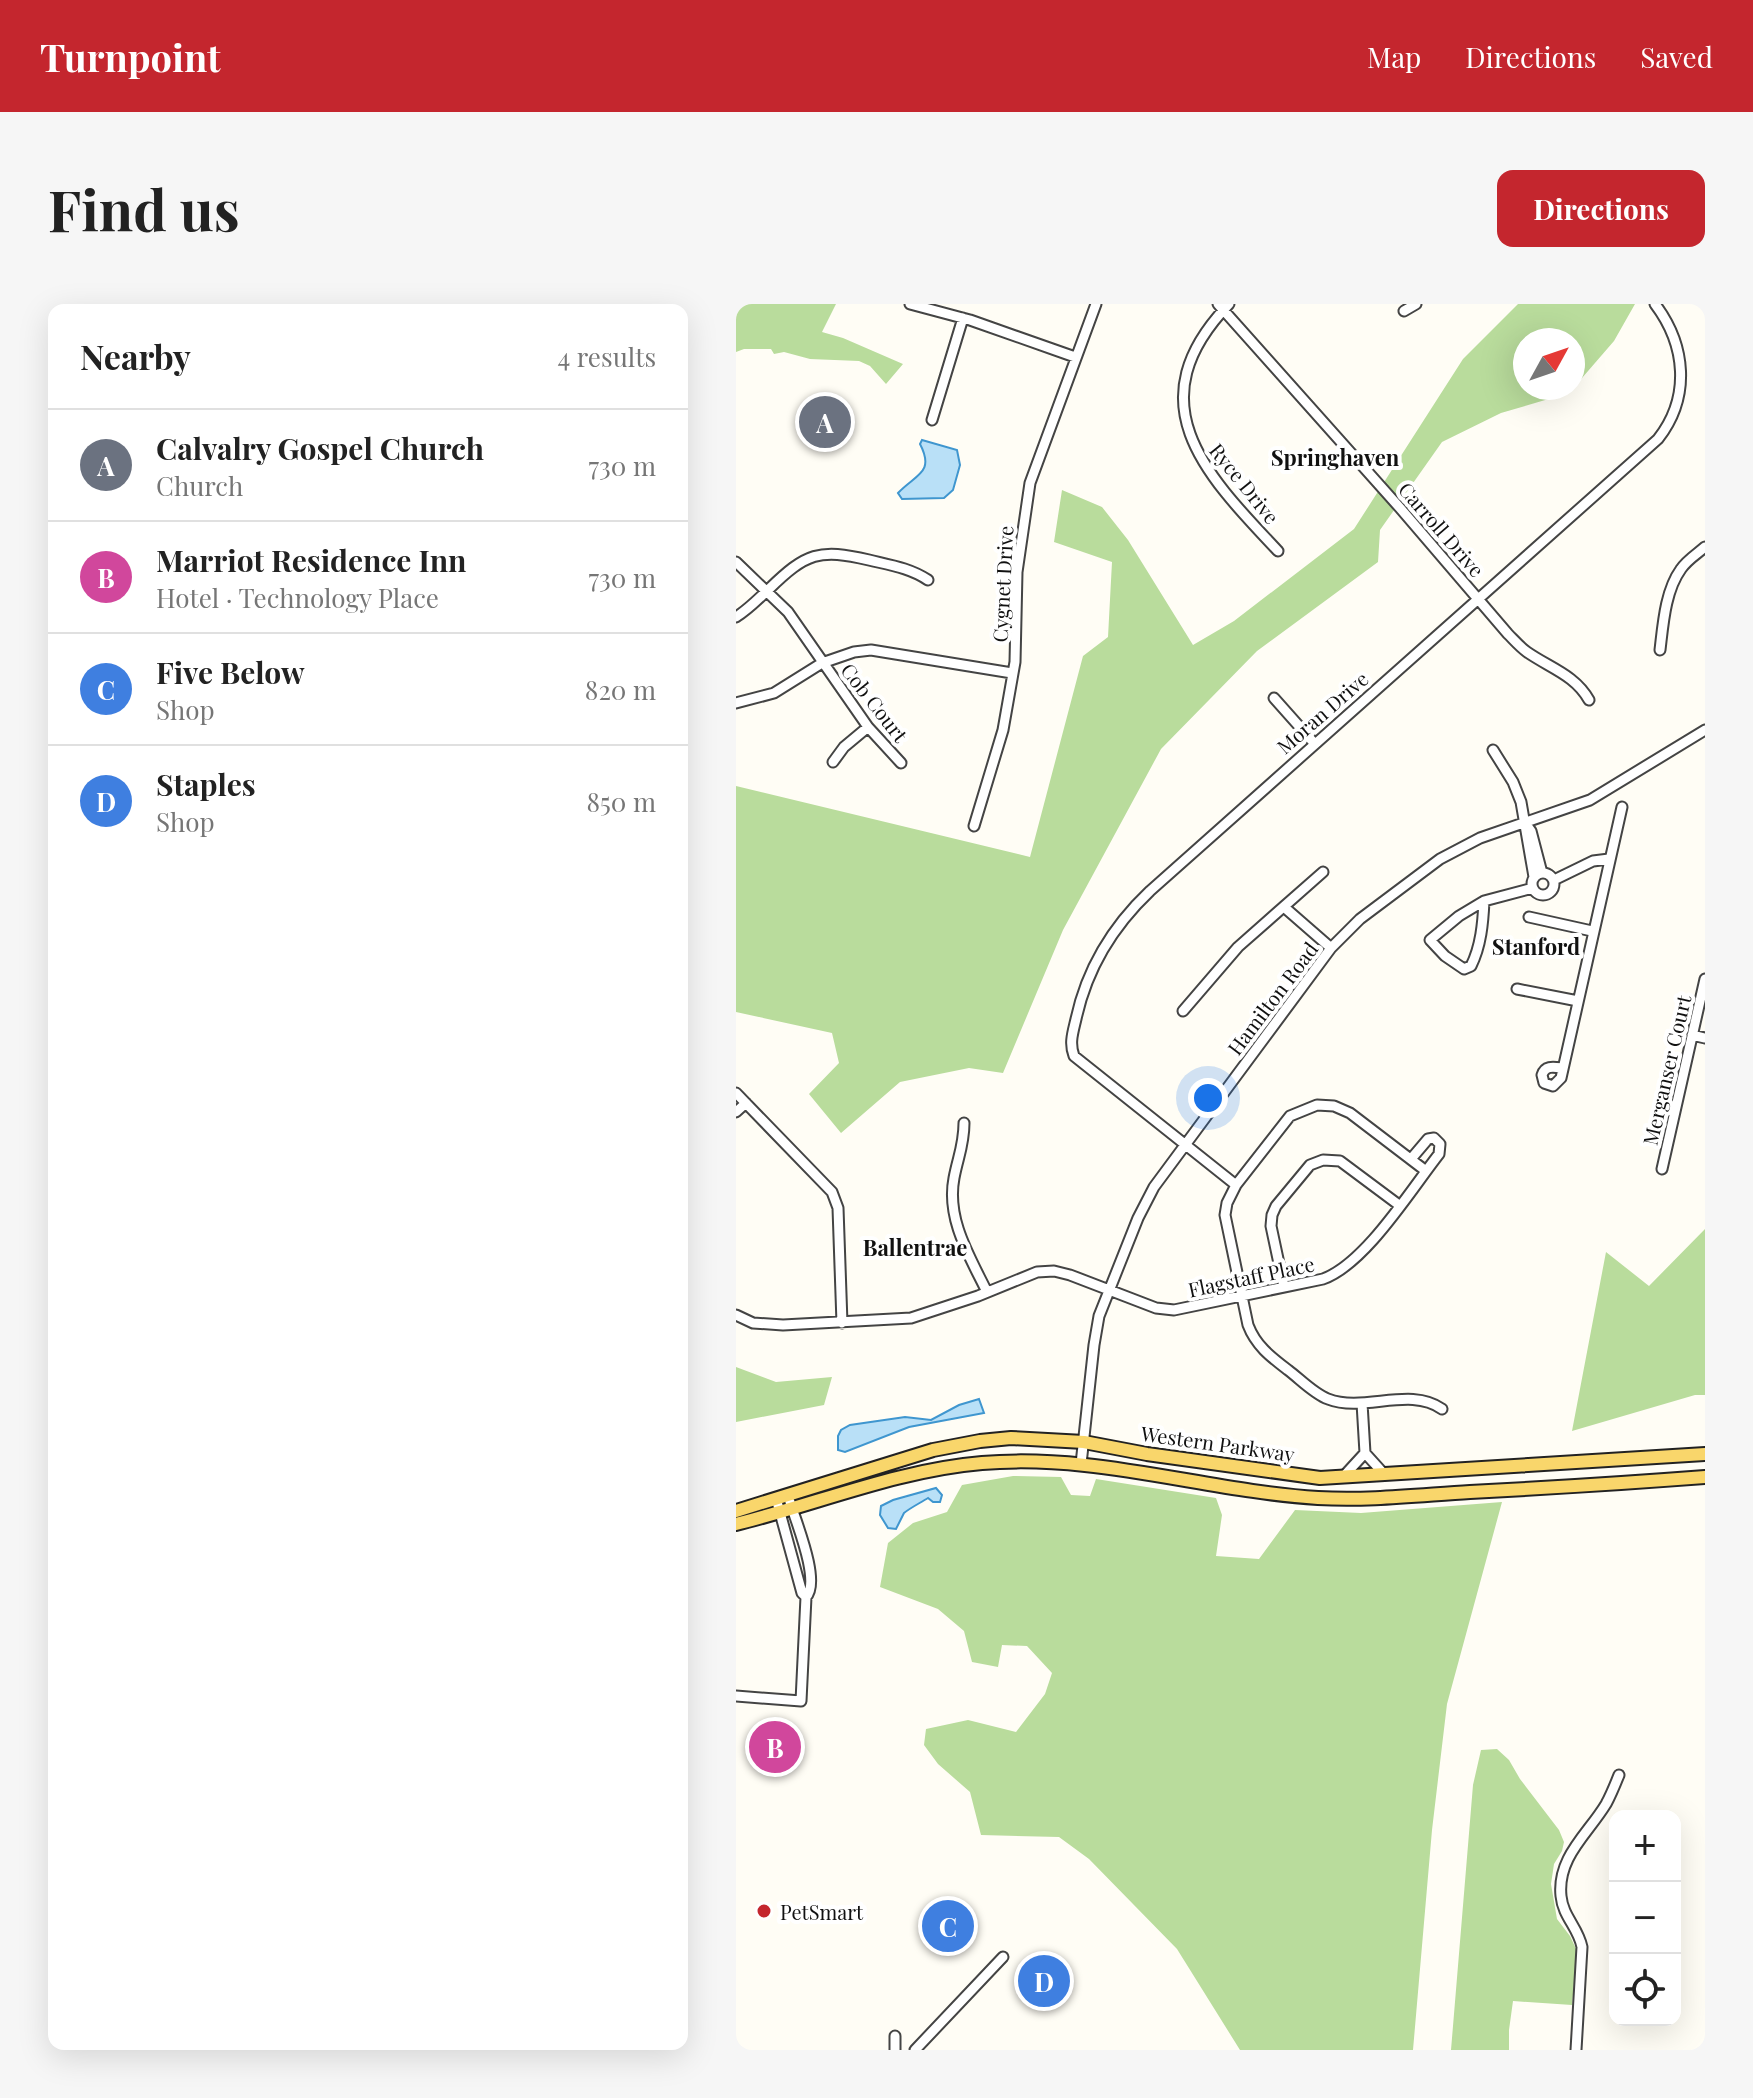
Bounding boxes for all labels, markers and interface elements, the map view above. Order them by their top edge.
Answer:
text: Turnpoint [40,31,221,82]
text: Map [1367,38,1421,75]
text: Directions [1465,38,1596,75]
text: Saved [1640,38,1713,75]
button: Directions [1497,170,1705,247]
text: Find us [48,171,240,246]
north arrow [1513,328,1585,400]
text: Nearby [80,333,191,379]
text: 4 results [557,339,656,374]
pin: A [799,392,851,452]
text: Calvalry Gospel Church [156,428,484,468]
street label: Ryce Drive [1204,437,1286,529]
district label: Springhaven [1271,442,1400,472]
text: A [97,448,115,483]
text: 730 m [589,448,656,483]
text: Church [156,468,243,503]
street label: Carroll Drive [1393,476,1491,582]
street label: Cygnet Drive [985,525,1019,643]
text: Marriot Residence Inn [156,540,467,580]
text: B [97,560,115,595]
text: 730 m [589,560,656,595]
text: Hotel · Technology Place [156,580,439,615]
text: Five Below [156,652,305,692]
street label: Cob Court [836,657,915,748]
street label: Moran Drive [1271,665,1373,759]
text: C [97,672,115,707]
text: 820 m [585,672,656,707]
text: Shop [156,692,215,727]
text: Staples [156,764,256,804]
text: D [96,784,116,819]
text: 850 m [587,784,656,819]
text: Shop [156,804,215,839]
district label: Stanford [1492,931,1580,961]
street label: Hamilton Road [1221,936,1324,1060]
street label: Merganser Court [1636,991,1697,1148]
your location [1188,1078,1228,1118]
district label: Ballentrae [863,1232,967,1262]
street label: Flagstaff Place [1185,1249,1317,1303]
street label: Western Parkway [1138,1419,1297,1467]
pin: B [749,1717,801,1777]
map controls [1609,1810,1681,2026]
button: + [1609,1810,1681,1882]
button: − [1609,1882,1681,1954]
pin: C [922,1896,974,1956]
place label: PetSmart [780,1898,864,1925]
marker: PetSmart [755,1902,773,1920]
pin: D [1018,1951,1070,2011]
button: locate [1609,1954,1681,2026]

